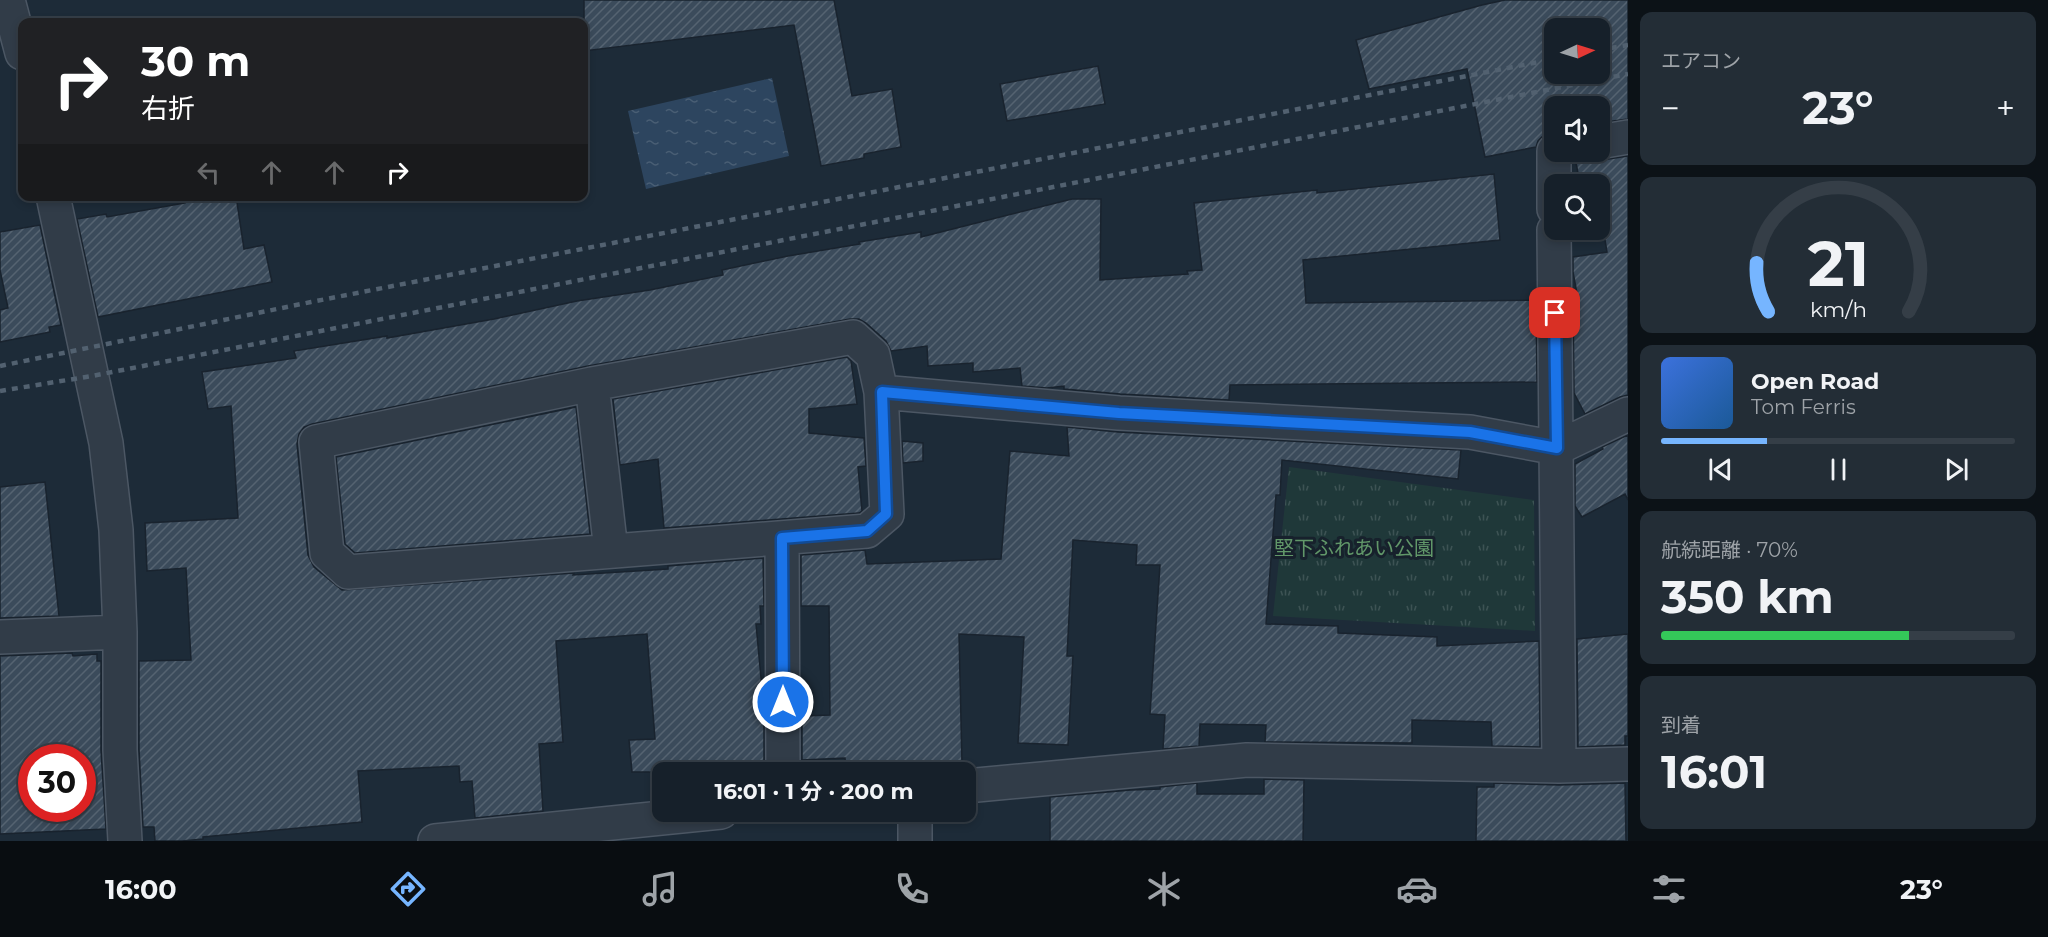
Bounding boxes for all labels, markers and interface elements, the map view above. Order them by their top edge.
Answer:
north arrow [1544,18,1610,84]
map controls [1544,18,1610,240]
text: 30 m [141,35,250,87]
icon: right [42,42,120,120]
text: エアコン [1661,49,1741,73]
text: 23° [1802,80,1874,135]
text: − [1661,88,1680,128]
text: + [1996,88,2015,128]
text: 右折 [141,92,195,125]
button: sound [1544,96,1610,162]
icon: left [192,156,225,189]
icon: ahead [255,156,288,189]
icon: ahead [318,156,351,189]
icon: right [381,156,414,189]
button: search [1544,174,1610,240]
text: 21 [1807,226,1869,302]
pin [1529,287,1580,338]
icon: arrive [1538,296,1571,329]
text: km/h [1809,297,1867,323]
text: Open Road [1751,368,1879,395]
text: Tom Ferris [1751,395,1856,419]
icon: previous [1704,453,1737,486]
icon: pause [1822,453,1855,486]
icon: next [1940,453,1973,486]
park label: 堅下ふれあい公園 [1274,536,1434,560]
text: 航続距離 · 70% [1661,538,1798,562]
text: 350 km [1661,569,1834,624]
position arrow [751,670,815,734]
text: 到着 [1661,713,1701,737]
speed limit sign: 30 [18,744,96,822]
text: 16:01 [1661,744,1767,799]
text: 16:01 · 1 分 · 200 m [714,778,914,805]
icon: directions [387,868,429,910]
icon: music [639,868,681,910]
icon: phone [891,868,933,910]
icon: climate [1143,868,1185,910]
icon: car [1396,868,1438,910]
icon: filters [1648,868,1690,910]
text: 16:00 [105,873,177,906]
text: 23° [1900,873,1943,906]

